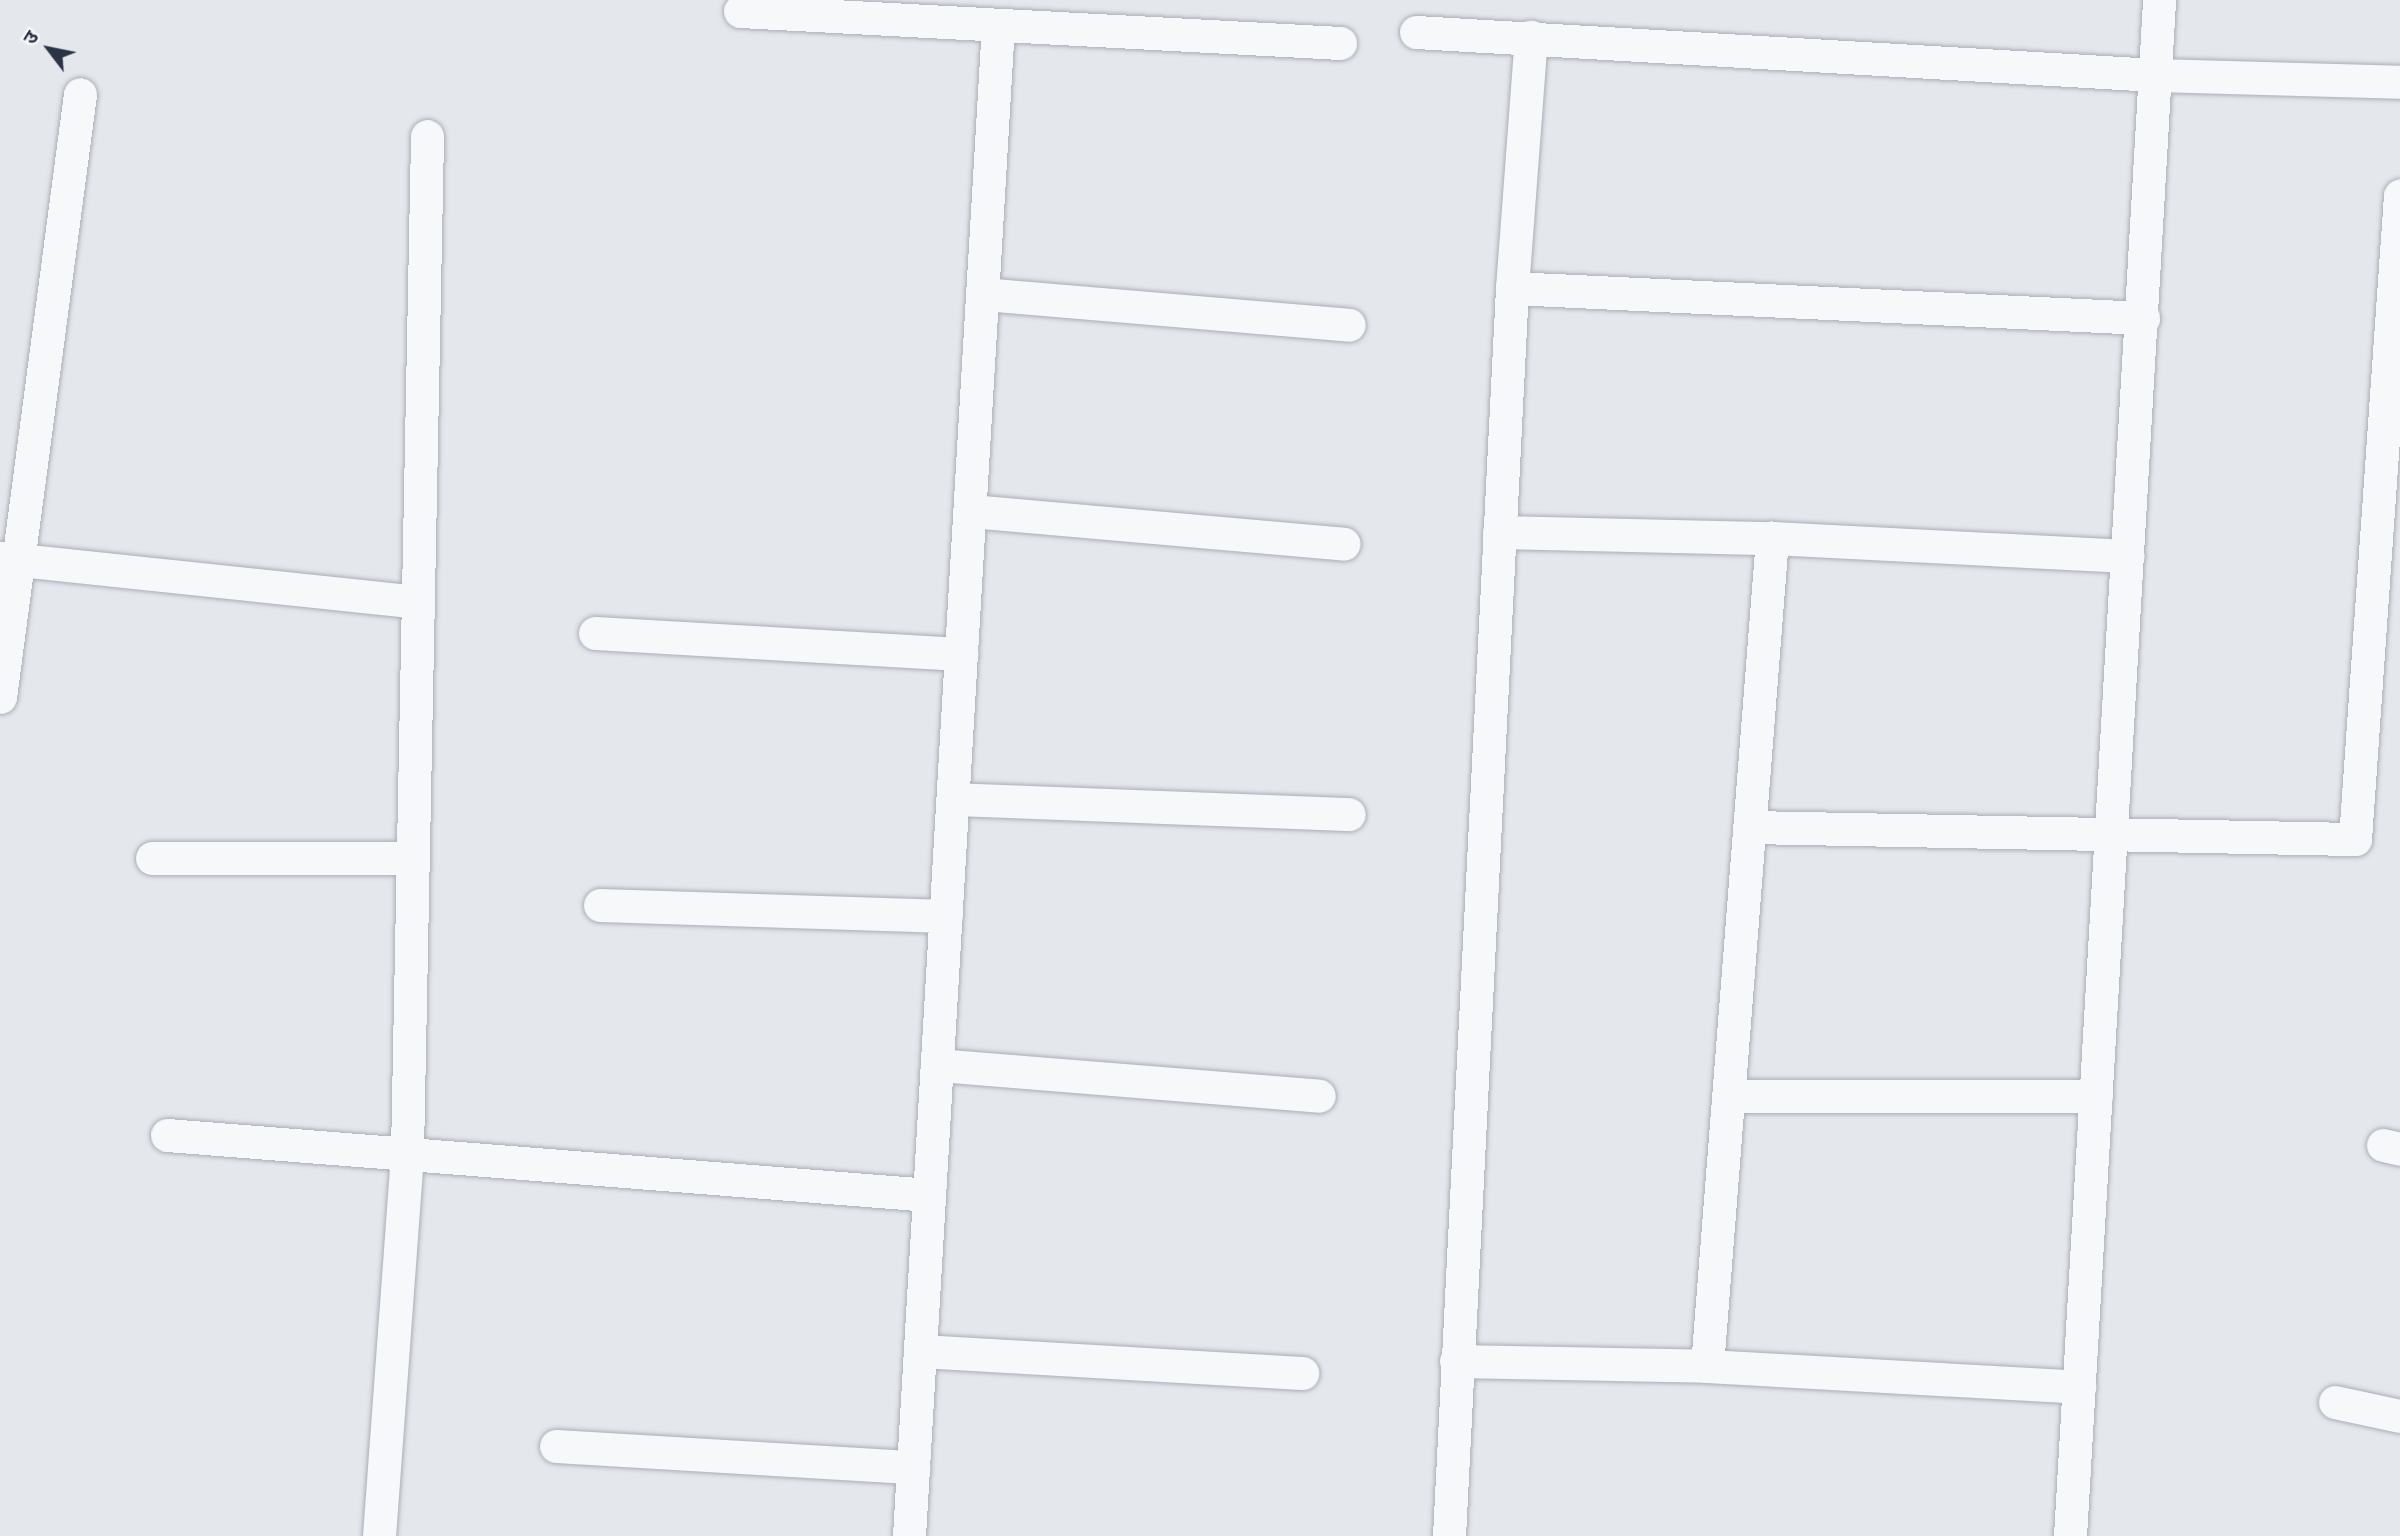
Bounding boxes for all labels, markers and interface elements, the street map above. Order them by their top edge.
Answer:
north arrow [14,14,84,84]
text: उ [17,26,44,49]

